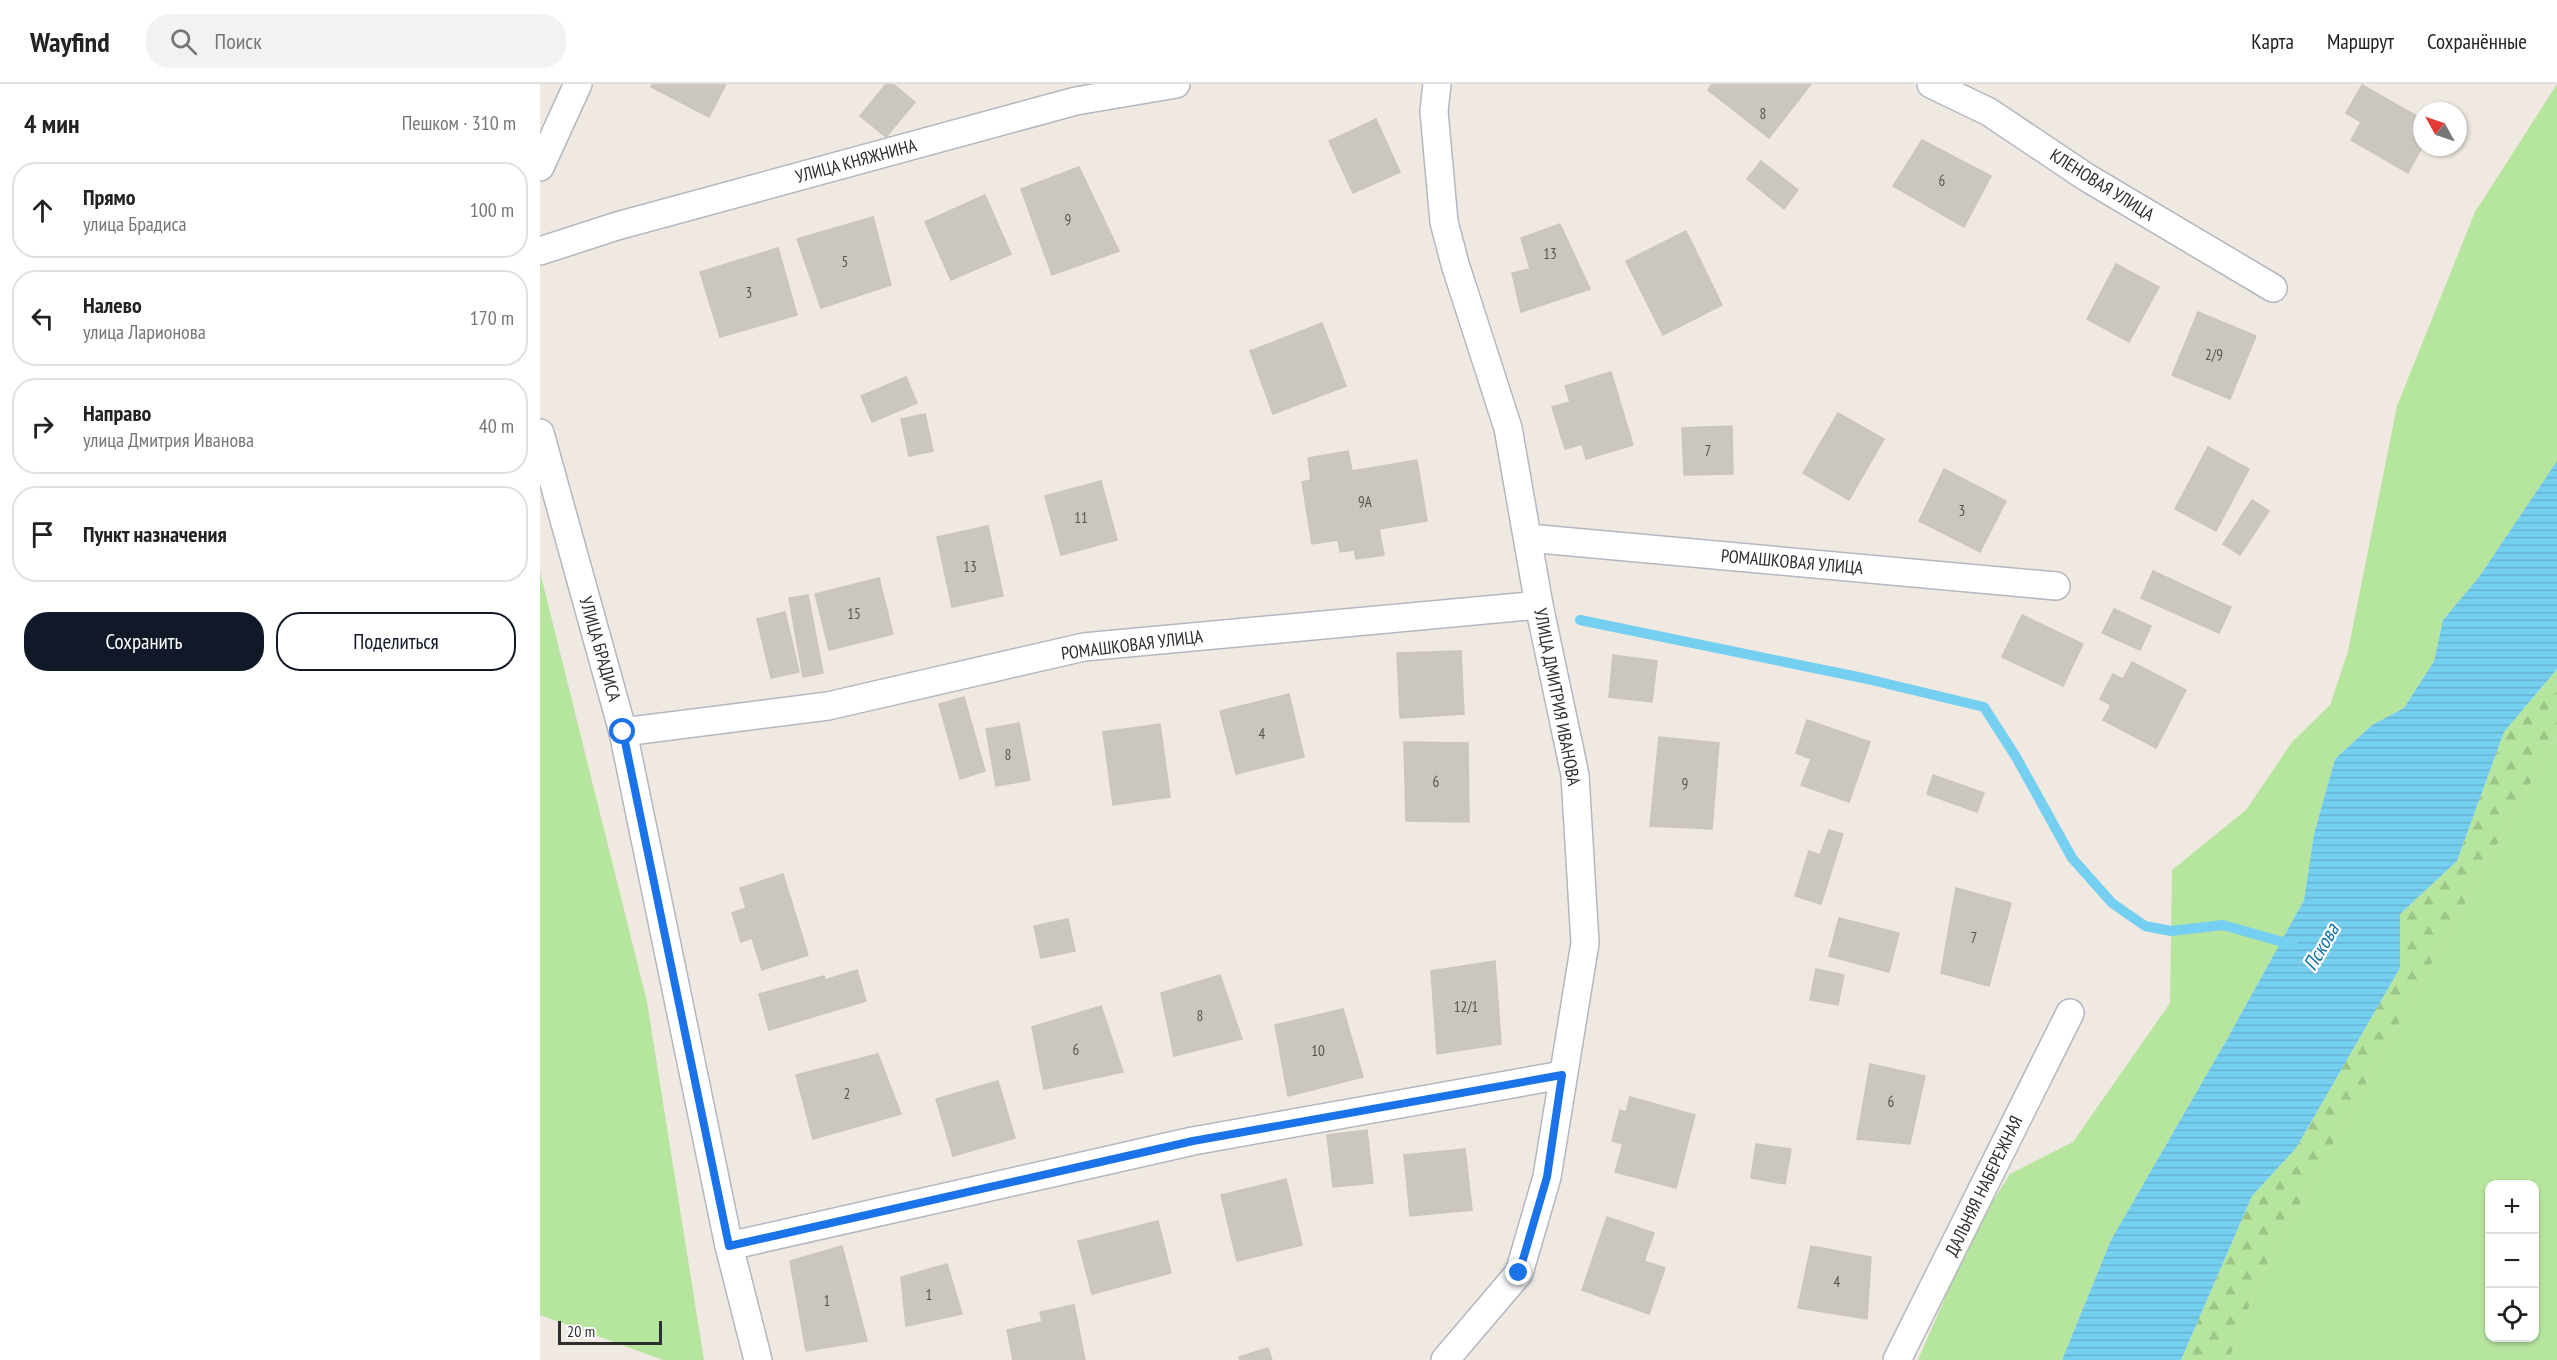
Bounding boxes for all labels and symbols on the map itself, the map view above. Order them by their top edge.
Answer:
north arrow [2413,102,2467,156]
house number: 8 [1760,104,1766,123]
street label: УЛИЦА КНЯЖНИНА [793,133,919,188]
street label: КЛЕНОВАЯ УЛИЦА [2046,143,2159,226]
house number: 6 [1939,171,1946,190]
house number: 9 [1065,210,1071,229]
house number: 13 [1543,244,1557,263]
house number: 5 [842,252,848,271]
house number: 3 [746,283,752,302]
house number: 2/9 [2205,345,2223,364]
house number: 7 [1705,441,1711,460]
house number: 9А [1358,492,1373,511]
house number: 3 [1959,501,1965,520]
house number: 11 [1074,508,1088,527]
street label: РОМАШКОВАЯ УЛИЦА [1720,544,1865,579]
house number: 13 [963,557,977,576]
street label: УЛИЦА БРАДИСА [575,594,627,704]
house number: 15 [847,604,861,623]
street label: УЛИЦА ДМИТРИЯ ИВАНОВА [1529,606,1586,788]
street label: РОМАШКОВАЯ УЛИЦА [1060,624,1205,665]
route start [609,718,635,744]
house number: 4 [1259,724,1266,743]
house number: 8 [1005,745,1011,764]
house number: 6 [1433,772,1440,791]
house number: 9 [1682,774,1688,793]
water label: Пскова [2297,918,2345,975]
house number: 7 [1971,928,1977,947]
house number: 12/1 [1454,997,1478,1016]
house number: 8 [1197,1006,1203,1025]
house number: 6 [1073,1040,1080,1059]
house number: 10 [1311,1041,1325,1060]
house number: 2 [844,1084,850,1103]
house number: 6 [1888,1092,1895,1111]
street label: ДАЛЬНЯЯ НАБЕРЕЖНАЯ [1940,1112,2027,1260]
route end [1505,1259,1531,1285]
house number: 4 [1834,1272,1841,1291]
house number: 1 [926,1285,932,1304]
house number: 1 [824,1291,830,1310]
scale bar [558,1318,662,1346]

